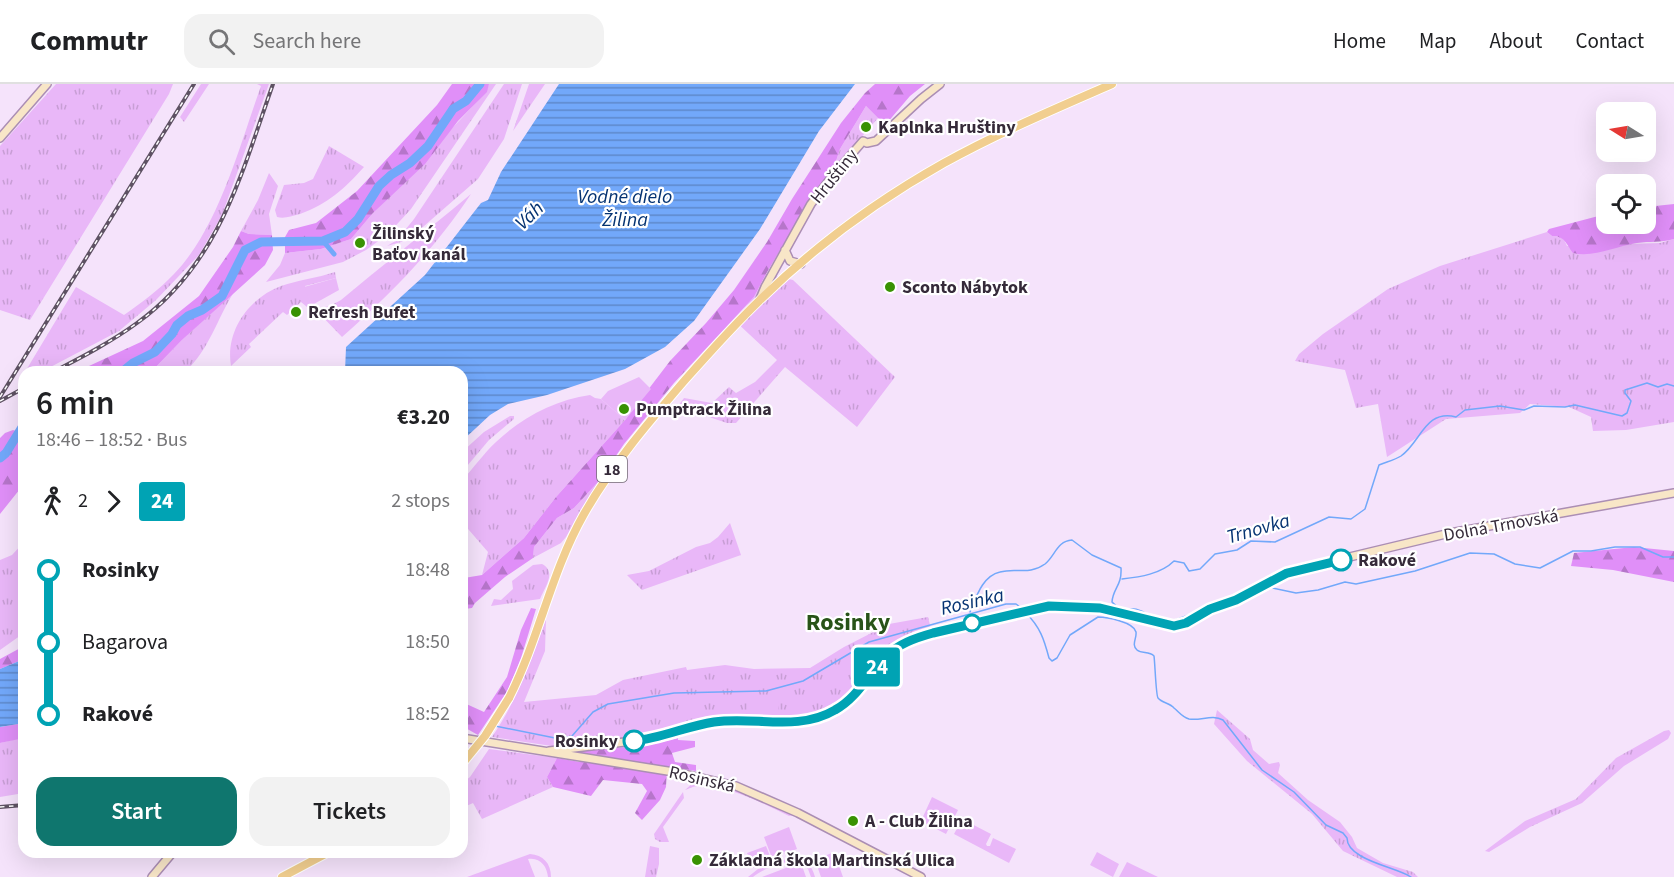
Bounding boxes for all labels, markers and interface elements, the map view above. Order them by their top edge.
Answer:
search box [184,14,604,68]
text: Commutr [30,21,148,61]
icon: search [205,25,238,58]
text: Search here [253,25,361,57]
text: Home [1333,26,1386,56]
text: Map [1419,26,1457,56]
text: About [1490,26,1542,56]
text: Contact [1575,26,1644,56]
north arrow [1596,102,1656,162]
map controls [1596,102,1656,234]
place label: Kaplnka Hruštiny [878,115,1016,140]
marker: Kaplnka Hruštiny [859,120,873,134]
street label: Hruštiny [805,143,865,209]
button: locate [1596,174,1656,234]
water label: Vodné dielo Žilina [578,183,672,234]
water label: Váh [509,195,550,236]
place label: Žilinský Baťov kanál [372,221,466,267]
marker: Žilinský Baťov kanál [353,236,367,250]
place label: Sconto Nábytok [902,275,1028,300]
marker: Sconto Nábytok [883,280,897,294]
place label: Refresh Bufet [308,300,416,325]
marker: Refresh Bufet [289,305,303,319]
text: 6 min [36,380,114,427]
place label: Pumptrack Žilina [636,397,772,422]
text: €3.20 [397,401,450,433]
marker: Pumptrack Žilina [617,402,631,416]
text: 18:46 – 18:52 · Bus [36,426,187,454]
road number: 18 [597,456,627,482]
icon: walk [36,485,69,518]
icon: forward [97,485,130,518]
text: 24 [151,486,173,516]
text: 2 [78,487,88,515]
text: 2 stops [391,487,450,515]
street label: Dolná Trnovská [1442,503,1561,548]
water label: Trnovka [1223,506,1294,551]
place label: Rakové [1358,548,1416,573]
marker: Rakové [1330,549,1352,571]
text: Rosinky [82,554,159,586]
text: 18:48 [405,556,450,584]
water label: Rosinka [938,581,1007,623]
district label: Rosinky [806,605,891,640]
unlabelled marker [963,614,981,632]
text: Bagarova [82,626,168,658]
text: 18:50 [405,628,450,656]
line badge: 24 [850,648,904,686]
text: 24 [866,652,888,682]
text: Rakové [82,698,153,730]
text: 18:52 [405,700,450,728]
place label: Rosinky [555,729,619,754]
marker: Rosinky [623,730,645,752]
street label: Rosinská [666,760,737,799]
button: Start [36,777,237,846]
button: Tickets [249,777,450,846]
place label: A - Club Žilina [864,809,973,834]
marker: A - Club Žilina [846,814,860,828]
place label: Základná škola Martinská Ulica [709,848,955,873]
marker: Základná škola Martinská Ulica [690,853,704,867]

